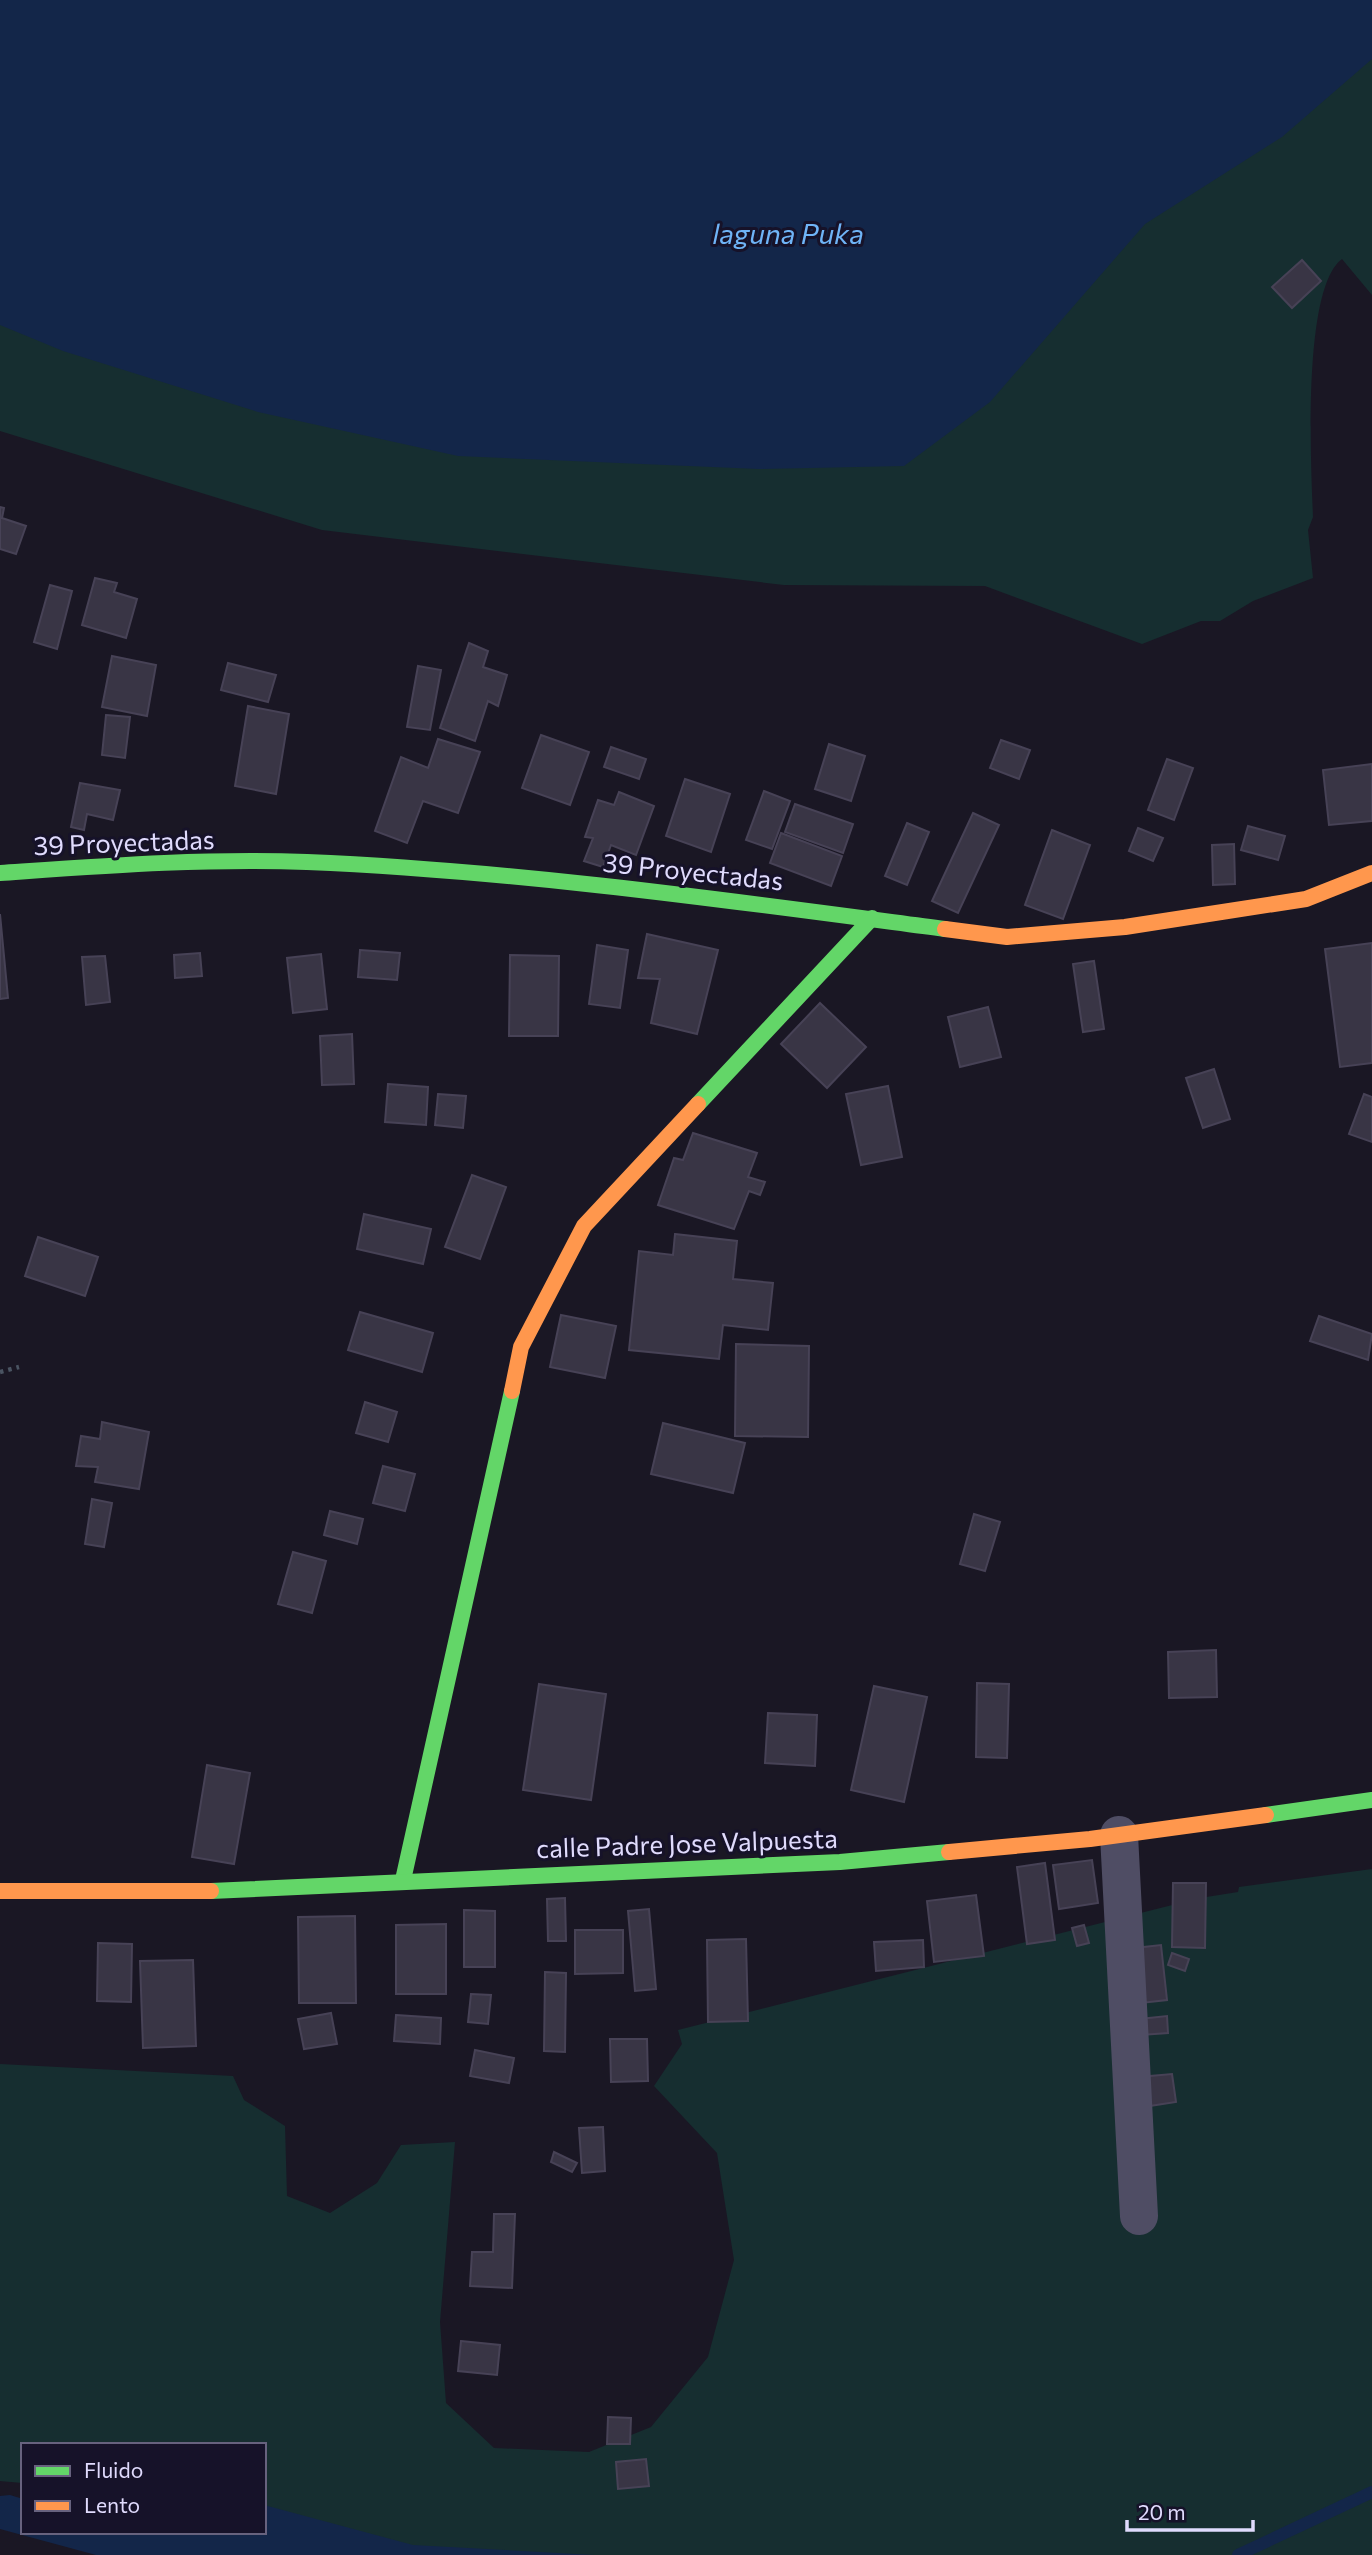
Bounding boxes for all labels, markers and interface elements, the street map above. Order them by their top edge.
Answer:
water label: laguna Puka [712,216,864,250]
street label: 39 Proyectadas [33,823,215,860]
street label: 39 Proyectadas [601,846,785,895]
street label: calle Padre Jose Valpuesta [536,1822,838,1863]
legend [21,2443,266,2534]
text: Fluido [84,2457,143,2482]
scale bar [1127,2488,1253,2532]
text: Lento [84,2492,140,2517]
text: 20 m [1138,2499,1186,2524]

